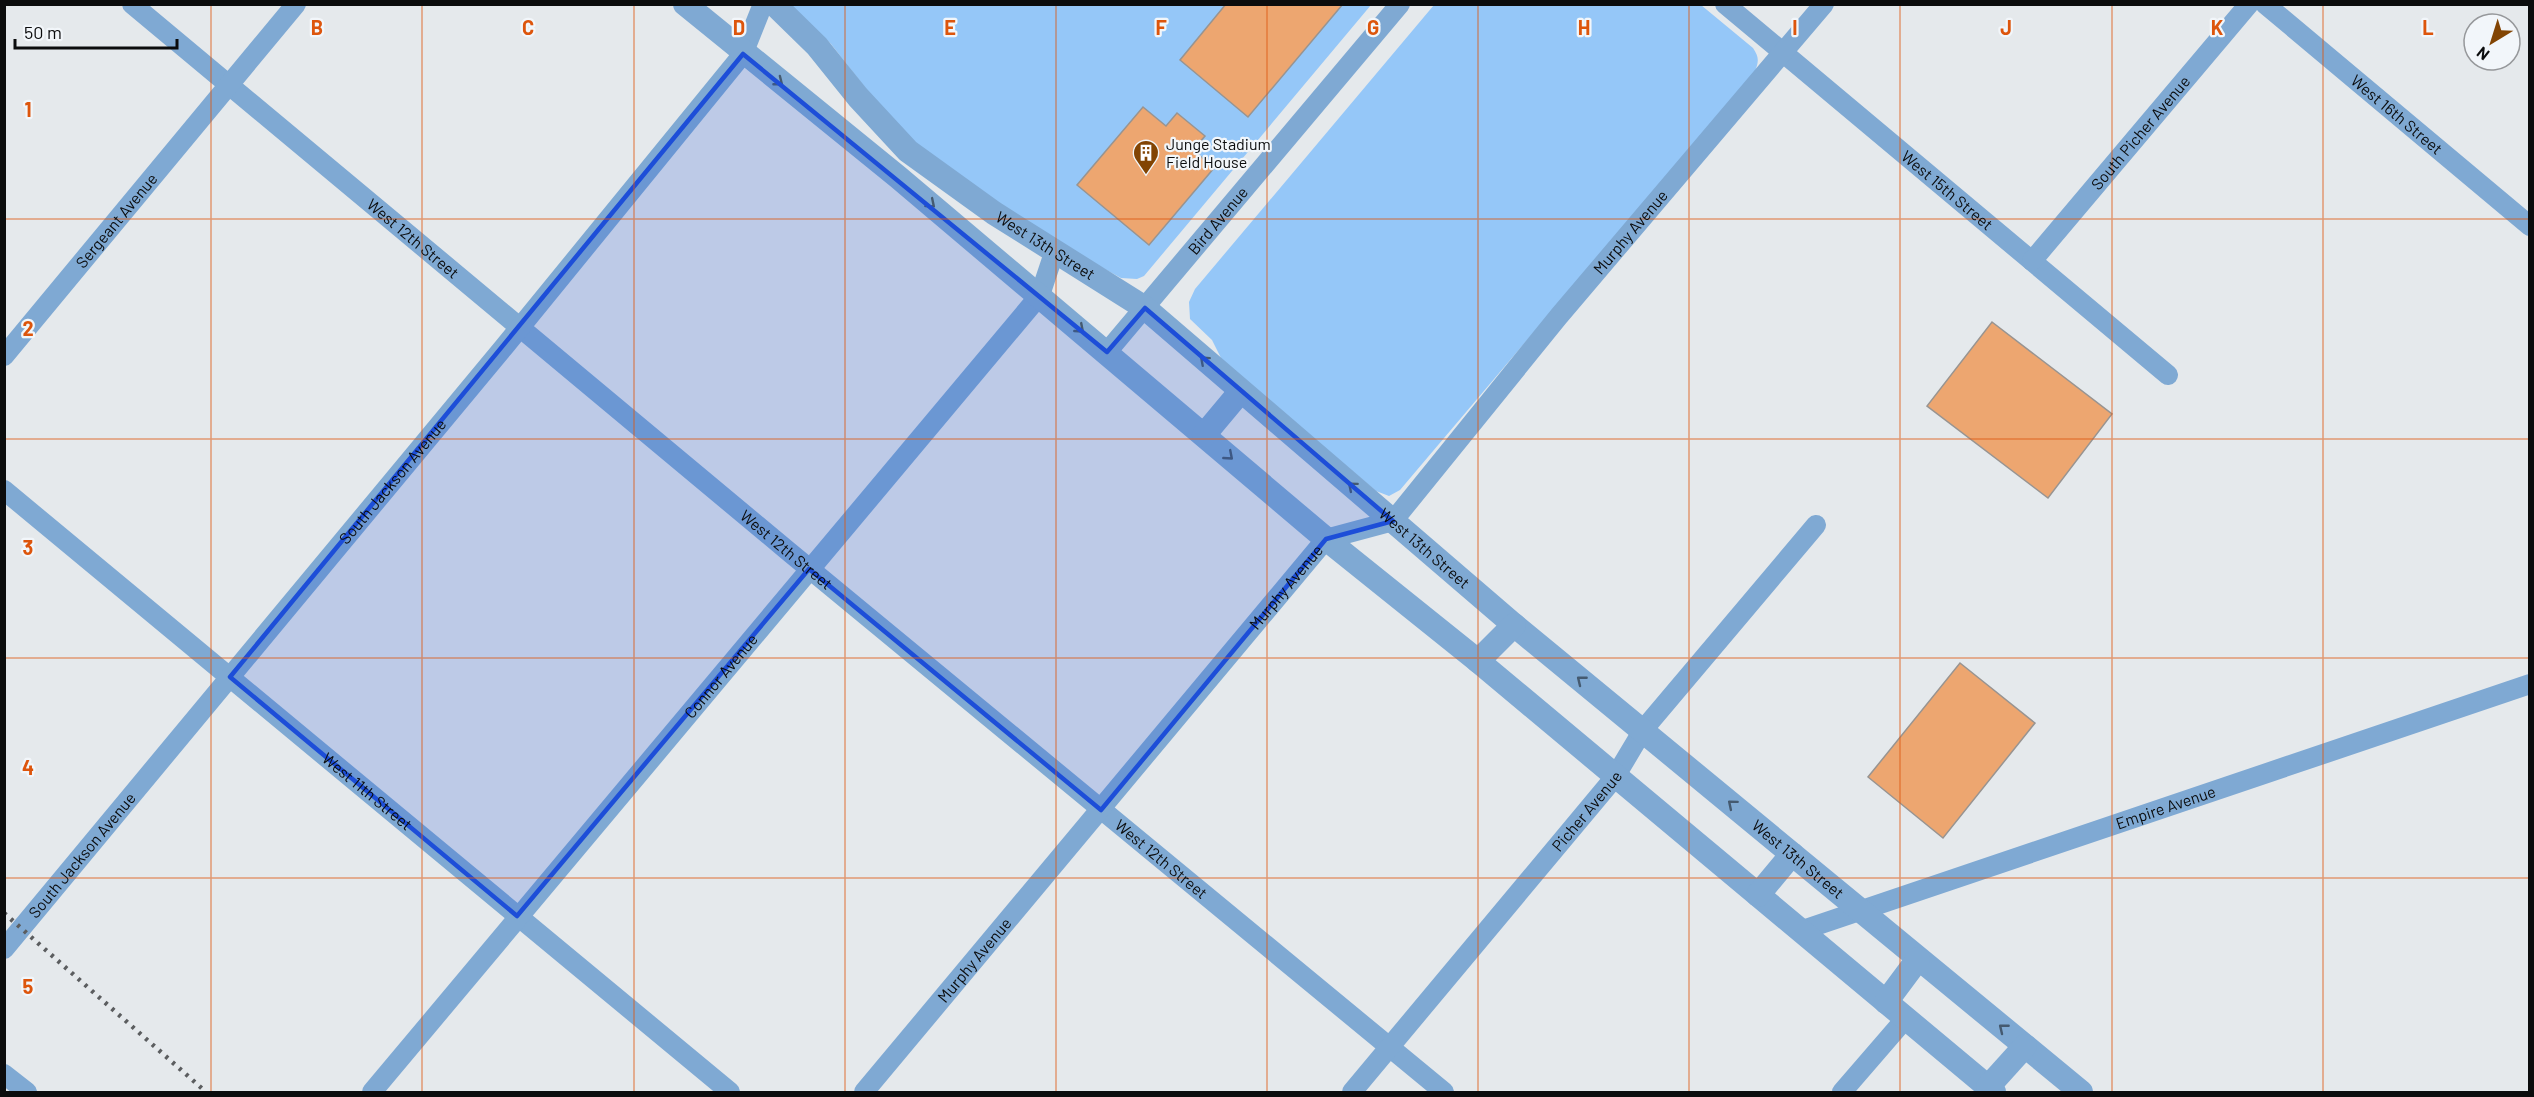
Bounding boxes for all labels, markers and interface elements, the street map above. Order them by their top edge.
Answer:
scale bar [15,12,177,50]
north arrow [2462,12,2522,72]
text: B [311,15,323,39]
text: C [522,15,534,39]
text: D [733,15,745,39]
text: E [944,15,956,39]
text: F [1155,15,1167,39]
text: G [1367,15,1379,39]
text: H [1578,15,1590,39]
text: I [1792,15,1798,39]
text: J [2000,15,2012,39]
text: K [2211,15,2224,39]
text: L [2422,15,2434,39]
text: 50 m [24,21,62,43]
text: N [2472,43,2492,65]
street label: West 16th Street [2348,70,2447,158]
street label: South Picher Avenue [2087,71,2193,193]
one-way arrow [772,75,783,86]
text: 1 [24,97,32,121]
place label: Junge Stadium Field House [1166,134,1271,171]
building icon: Junge Stadium Field House [1131,138,1161,176]
street label: West 15th Street [1898,146,1997,234]
street label: Sergeant Avenue [71,169,161,271]
street label: Bird Avenue [1183,182,1251,258]
street label: Murphy Avenue [1589,186,1671,278]
street label: West 12th Street [364,194,463,282]
one-way arrow [924,197,935,208]
street label: West 13th Street [993,207,1099,283]
text: 2 [22,316,34,340]
one-way arrow [1073,322,1084,333]
one-way arrow [1200,356,1211,367]
street label: South Jackson Avenue [335,414,450,547]
one-way arrow [1222,449,1233,460]
one-way arrow [1348,483,1359,494]
street label: West 13th Street [1376,503,1474,592]
street label: West 12th Street [737,505,837,593]
text: 3 [23,535,33,559]
street label: Murphy Avenue [1245,540,1326,633]
street label: Connor Avenue [680,629,761,722]
one-way arrow [1577,676,1588,687]
street label: West 11th Street [319,748,416,834]
text: 4 [22,755,34,779]
street label: Picher Avenue [1547,768,1625,855]
street label: Empire Avenue [2113,781,2218,833]
street label: South Jackson Avenue [24,788,139,921]
one-way arrow [1728,801,1739,812]
street label: West 12th Street [1112,815,1212,902]
street label: West 13th Street [1748,815,1848,902]
street label: Murphy Avenue [933,913,1015,1006]
text: 5 [23,974,34,998]
one-way arrow [1999,1025,2010,1036]

